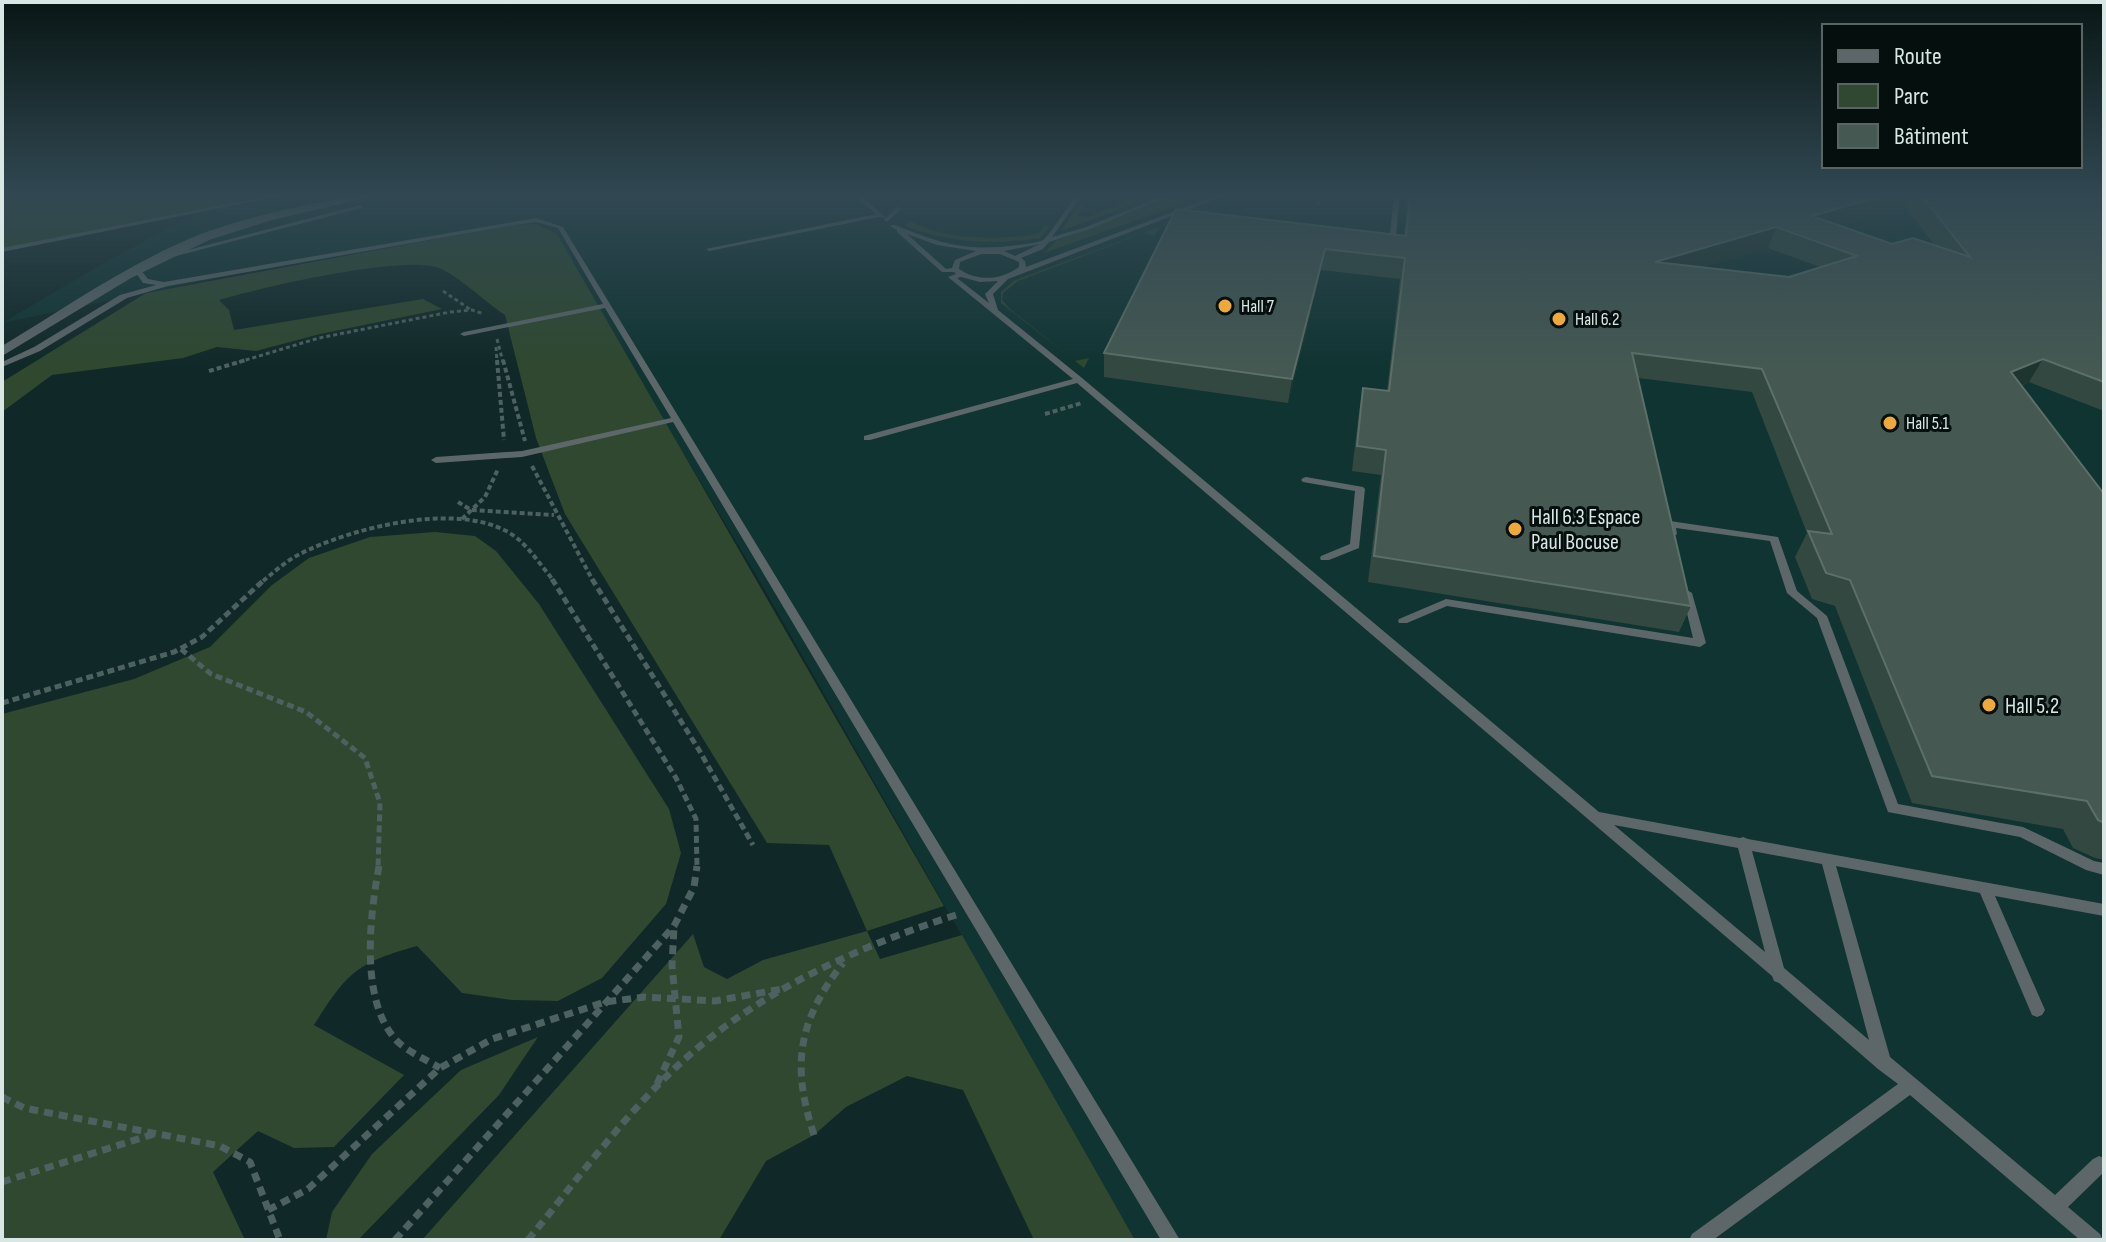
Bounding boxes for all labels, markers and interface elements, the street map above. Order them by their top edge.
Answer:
legend [1822,24,2082,168]
text: Route [1894,42,1942,71]
text: Parc [1894,82,1929,111]
text: Bâtiment [1894,122,1969,151]
place label: Hall 7 [1241,296,1275,317]
marker: Hall 7 [1216,297,1234,315]
place label: Hall 6.2 [1575,309,1620,330]
marker: Hall 6.2 [1550,310,1568,328]
place label: Hall 5.1 [1906,413,1949,434]
marker: Hall 5.1 [1881,414,1899,432]
place label: Hall 6.3 Espace Paul Bocuse [1531,504,1640,556]
marker: Hall 6.3 Espace Paul Bocuse [1506,520,1524,538]
place label: Hall 5.2 [2005,693,2059,720]
marker: Hall 5.2 [1980,696,1998,714]

